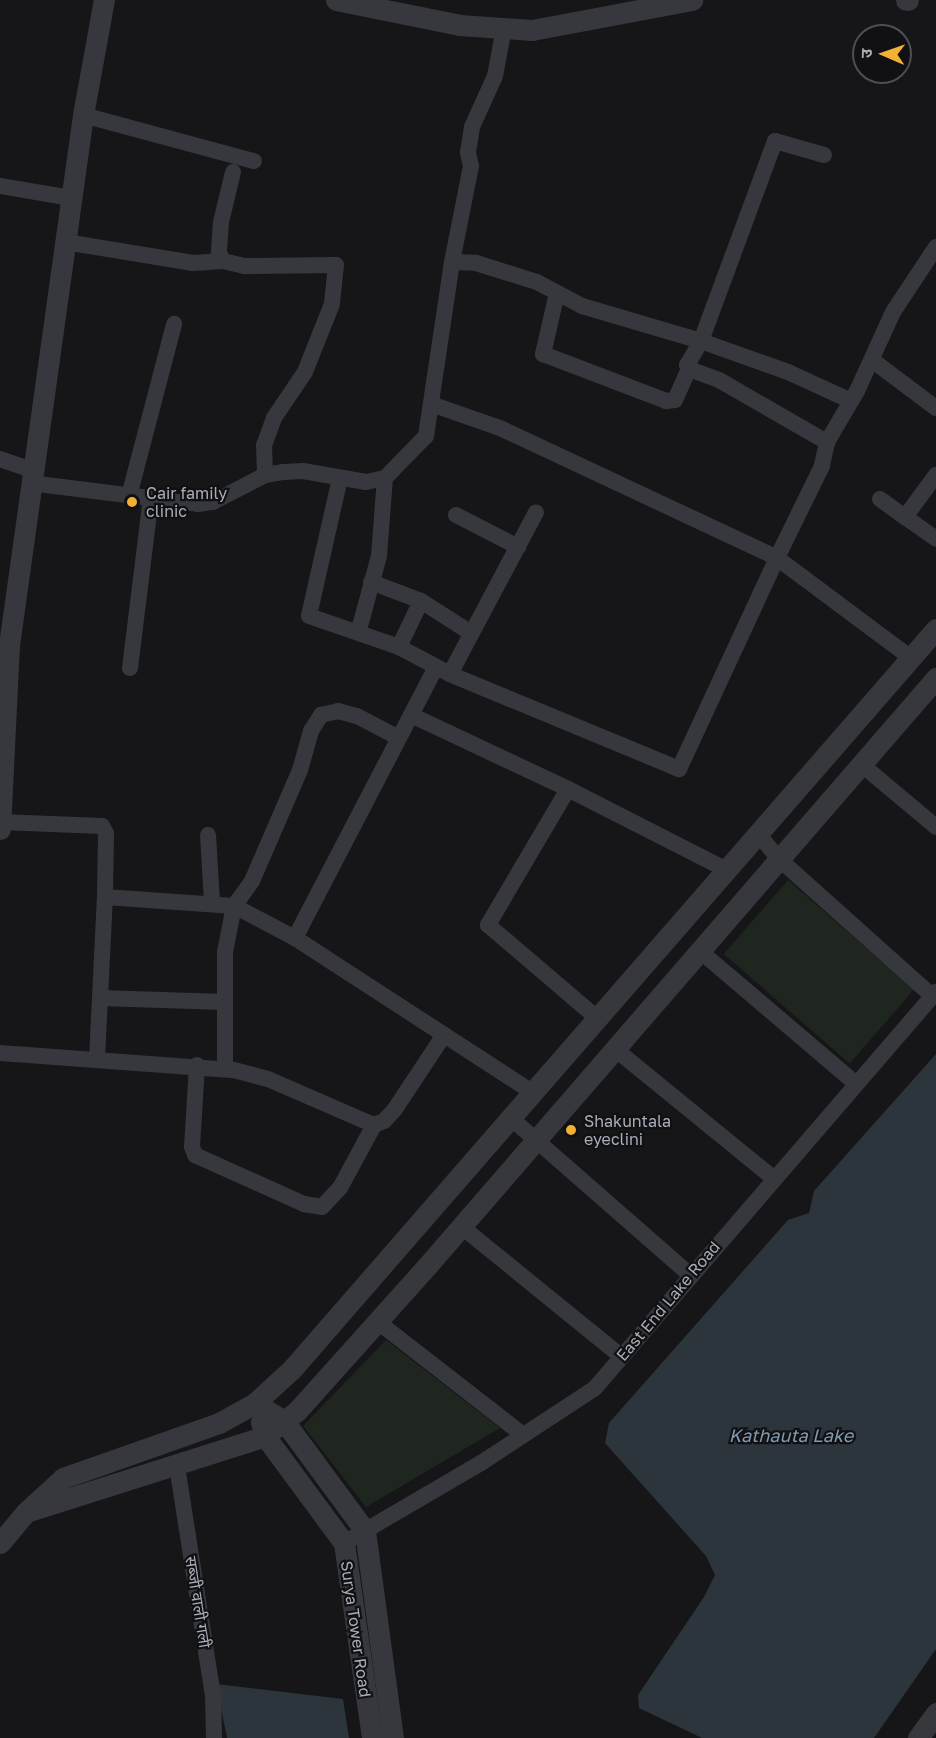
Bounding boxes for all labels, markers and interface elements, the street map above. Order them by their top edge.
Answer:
north arrow [852,24,912,84]
text: उ [856,48,876,58]
place label: Cair family clinic [146,483,227,521]
marker: Cair family clinic [123,493,141,511]
place label: Shakuntala eyeclini [584,1111,671,1149]
marker: Shakuntala eyeclini [562,1121,580,1139]
street label: East End Lake Road [612,1237,724,1365]
water label: Kathauta Lake [729,1424,853,1446]
street label: सब्जी वाली गली [181,1555,215,1649]
street label: Surya Tower Road [337,1560,375,1698]

